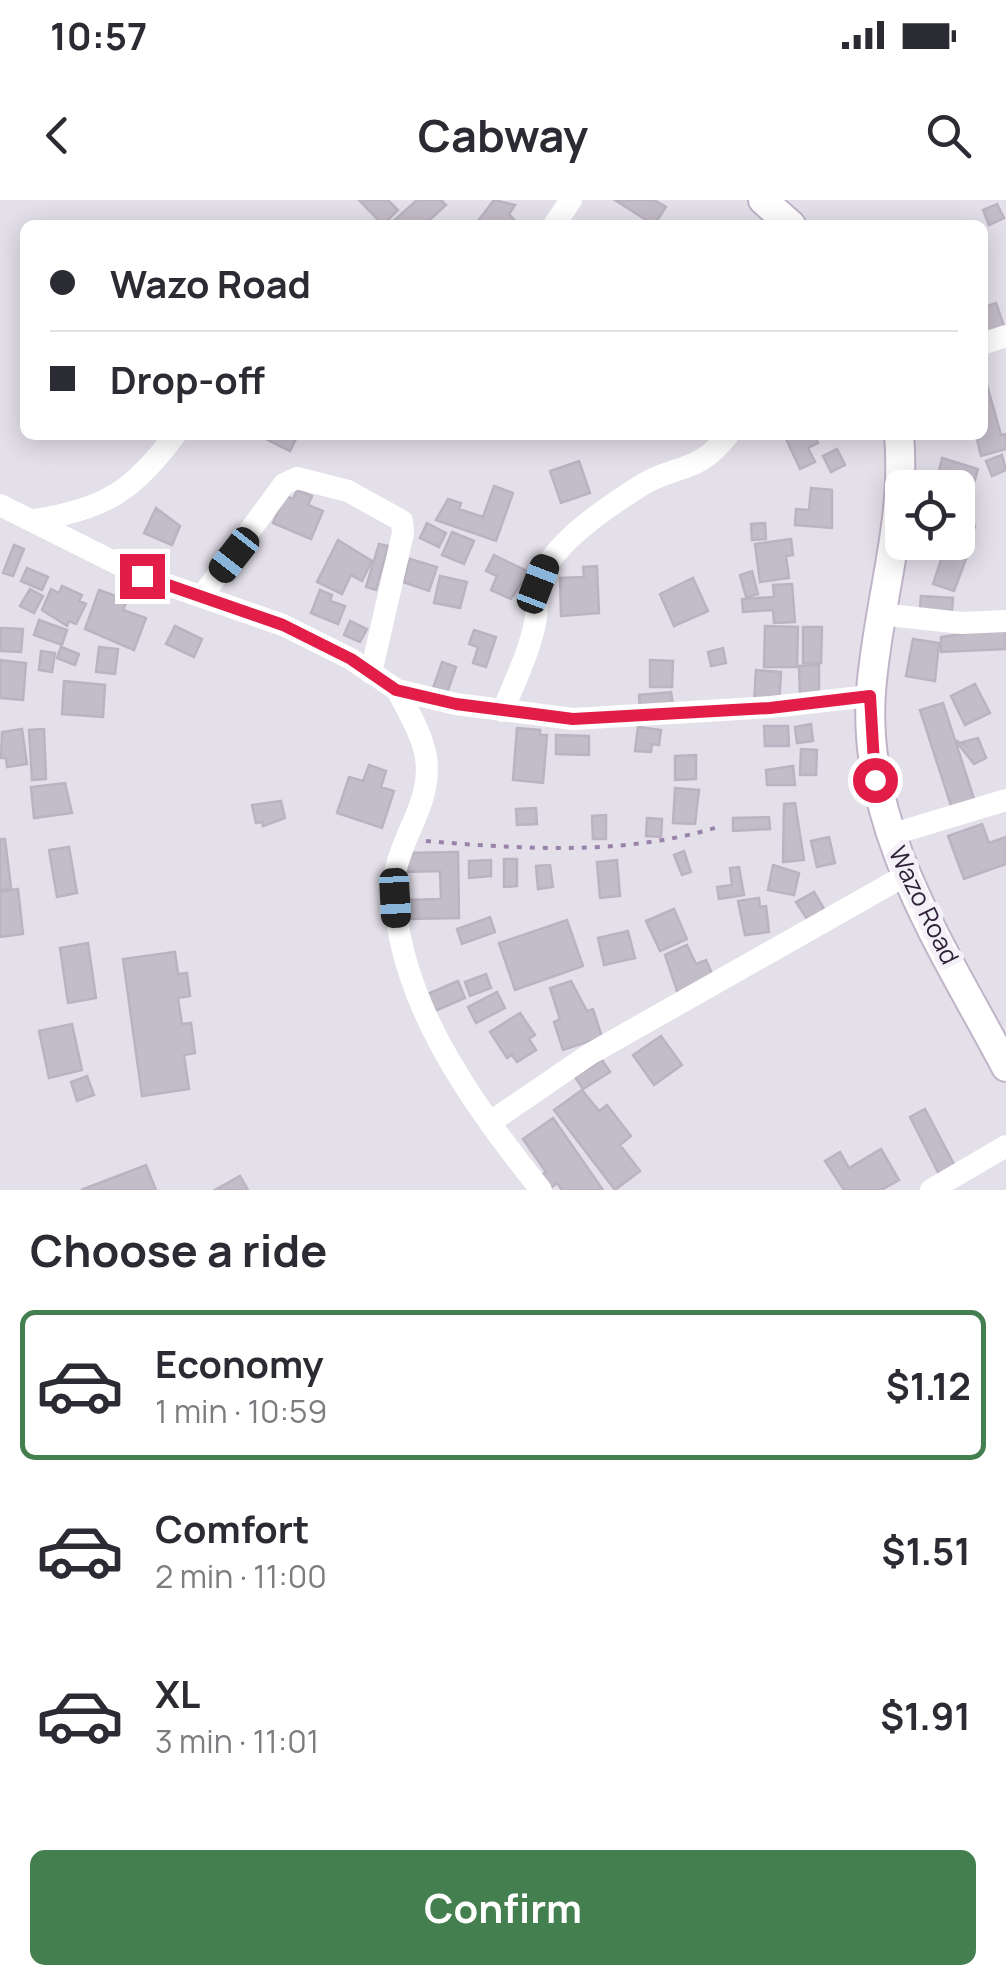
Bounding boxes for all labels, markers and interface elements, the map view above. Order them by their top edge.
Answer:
text: 10:57 [50,9,147,61]
text: Cabway [418,104,588,166]
icon: back [30,108,85,163]
icon: search [921,108,976,163]
text: Wazo Road [110,257,311,309]
text: Drop-off [110,353,265,405]
map controls [885,470,975,560]
button: locate [885,470,975,560]
car [204,522,264,588]
car [513,551,563,617]
route end [120,554,165,599]
route start [853,758,898,803]
street label: Wazo Road [881,840,968,970]
car [378,867,412,929]
text: Choose a ride [30,1219,327,1281]
text: Economy [155,1337,324,1389]
icon: car [35,1340,125,1430]
text: $1.12 [886,1359,971,1411]
text: 1 min · 10:59 [155,1389,327,1433]
text: Comfort [155,1502,309,1554]
icon: car [35,1505,125,1595]
text: $1.51 [882,1524,971,1576]
text: 2 min · 11:00 [155,1554,327,1598]
text: XL [155,1667,200,1719]
icon: car [35,1670,125,1760]
text: $1.91 [880,1689,971,1741]
text: 3 min · 11:01 [155,1719,319,1763]
button: Confirm [30,1850,976,1965]

